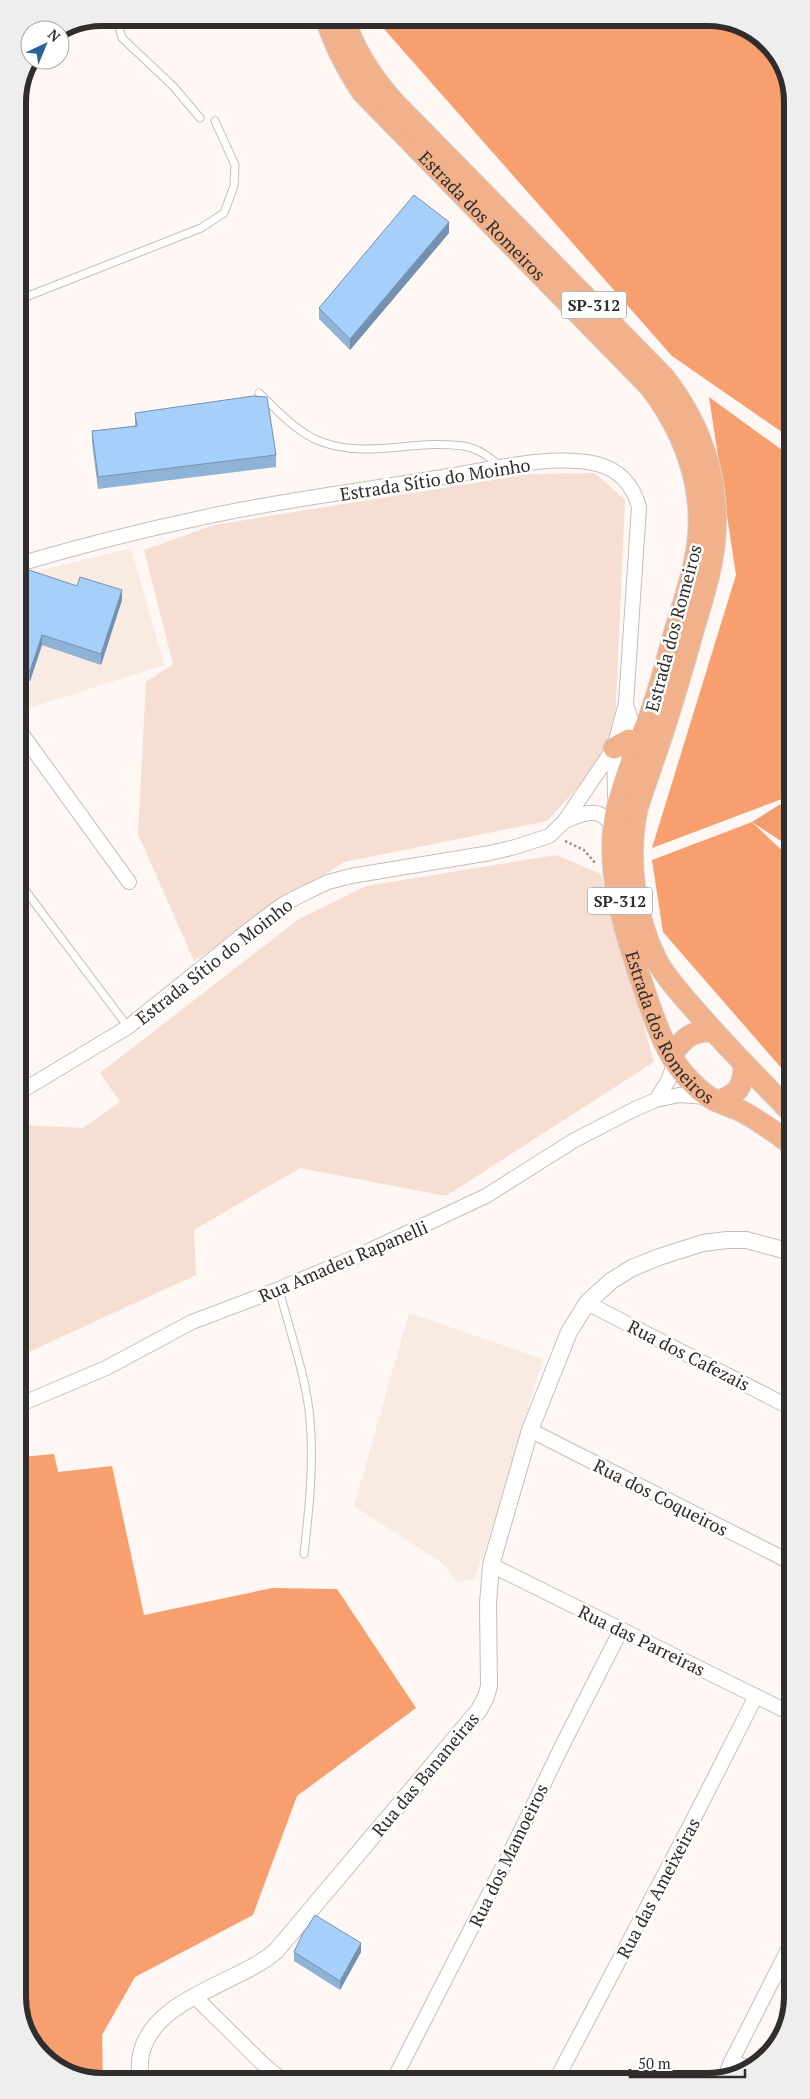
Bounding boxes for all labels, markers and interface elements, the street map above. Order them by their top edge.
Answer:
north arrow [20,20,70,70]
text: N [44,25,65,46]
street label: Estrada dos Romeiros [414,145,551,286]
road number: SP-312 [562,292,626,318]
street label: Estrada Sítio do Moinho [338,452,532,506]
street label: Estrada dos Romeiros [639,542,707,714]
road number: SP-312 [588,888,652,914]
street label: Estrada Sítio do Moinho [131,892,297,1030]
street label: Estrada dos Romeiros [620,948,719,1109]
street label: Rua Amadeu Rapanelli [255,1215,431,1307]
street label: Rua dos Cafezais [624,1314,754,1396]
street label: Rua dos Coqueiros [590,1453,732,1541]
street label: Rua das Parreiras [575,1599,709,1681]
street label: Rua das Bananeiras [366,1707,484,1841]
street label: Rua dos Mamoeiros [463,1779,553,1931]
street label: Rua das Ameixeiras [611,1814,705,1962]
scale bar [630,2046,745,2078]
text: 50 m [638,2053,671,2073]

